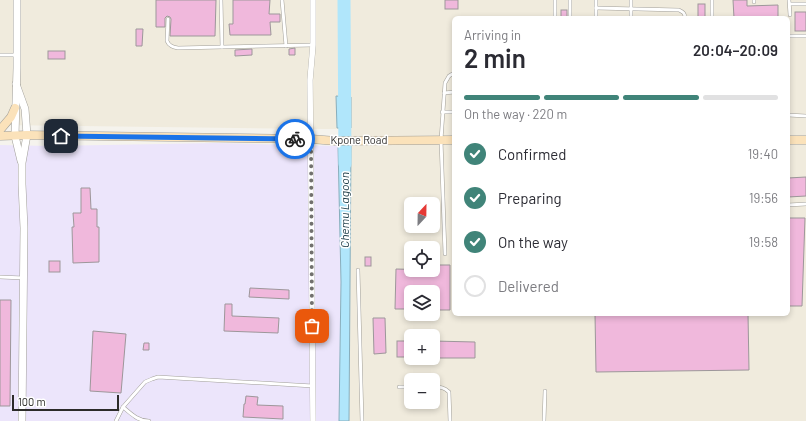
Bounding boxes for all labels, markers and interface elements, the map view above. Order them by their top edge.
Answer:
text: Arriving in [464,27,521,43]
text: 20:04–20:09 [693,41,778,59]
text: 2 min [464,42,526,73]
text: On the way · 220 m [464,106,567,122]
pin [44,119,78,153]
courier [275,119,315,159]
icon: home [50,125,72,147]
icon: bike [284,128,306,150]
street label: Kpone Road [331,133,387,146]
icon: check [464,143,486,165]
text: Confirmed [498,145,566,163]
text: 19:40 [748,146,778,162]
water label: Chemu Lagoon [337,172,351,248]
icon: check [464,187,486,209]
text: Preparing [498,189,562,207]
text: 19:56 [749,190,778,206]
north arrow [404,197,440,233]
map controls [404,197,440,409]
icon: check [464,231,486,253]
text: On the way [498,233,568,251]
text: 19:58 [749,234,778,250]
button: locate [404,241,440,277]
text: Delivered [498,277,559,295]
button: layers [404,285,440,321]
pin [295,309,329,343]
icon: bag [301,315,323,337]
button: + [404,329,440,365]
button: − [404,373,440,409]
scale bar [12,393,119,412]
text: 100 m [18,395,46,408]

